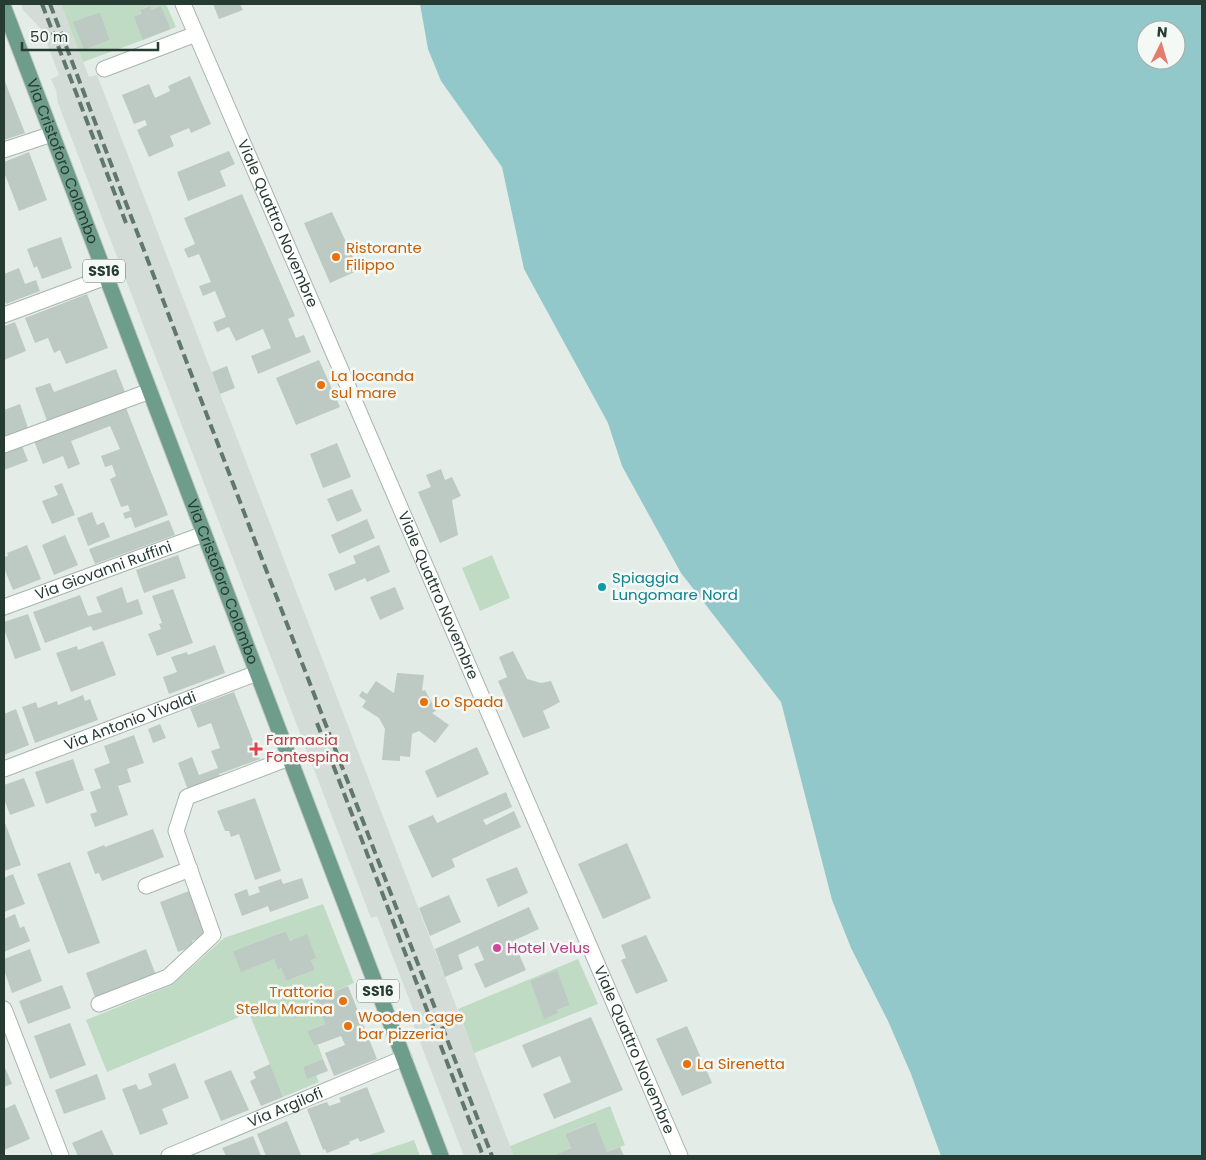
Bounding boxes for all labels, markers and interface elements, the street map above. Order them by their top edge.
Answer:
scale bar [22,20,159,52]
north arrow [1136,20,1186,70]
text: N [1156,22,1168,42]
text: 50 m [30,26,68,47]
street label: Via Cristoforo Colombo [22,75,104,247]
street label: Viale Quattro Novembre [233,136,324,311]
place label: Ristorante Filippo [346,237,422,275]
marker: Ristorante Filippo [330,251,342,263]
road number: SS16 [83,260,125,282]
place label: La locanda sul mare [331,365,414,403]
marker: La locanda sul mare [315,379,327,391]
street label: Via Cristoforo Colombo [182,496,264,667]
street label: Viale Quattro Novembre [393,508,484,682]
street label: Via Giovanni Ruffini [32,536,175,605]
place label: Spiaggia Lungomare Nord [612,567,738,605]
marker: Spiaggia Lungomare Nord [596,581,608,593]
street label: Via Antonio Vivaldi [61,686,199,755]
place label: Lo Spada [434,691,503,712]
marker: Lo Spada [418,696,430,708]
place label: Farmacia Fontespina [266,729,349,767]
marker: Farmacia Fontespina [250,743,262,755]
place label: Hotel Velus [507,937,590,958]
marker: Hotel Velus [491,942,503,954]
street label: Viale Quattro Novembre [589,962,680,1137]
road number: SS16 [357,979,399,1002]
place label: Trattoria Stella Marina [236,981,333,1019]
marker: Trattoria Stella Marina [337,995,349,1007]
place label: Wooden cage bar pizzeria [358,1006,464,1044]
marker: Wooden cage bar pizzeria [342,1020,354,1032]
place label: La Sirenetta [697,1053,785,1074]
marker: La Sirenetta [681,1058,693,1070]
street label: Via Argilofi [244,1082,326,1132]

